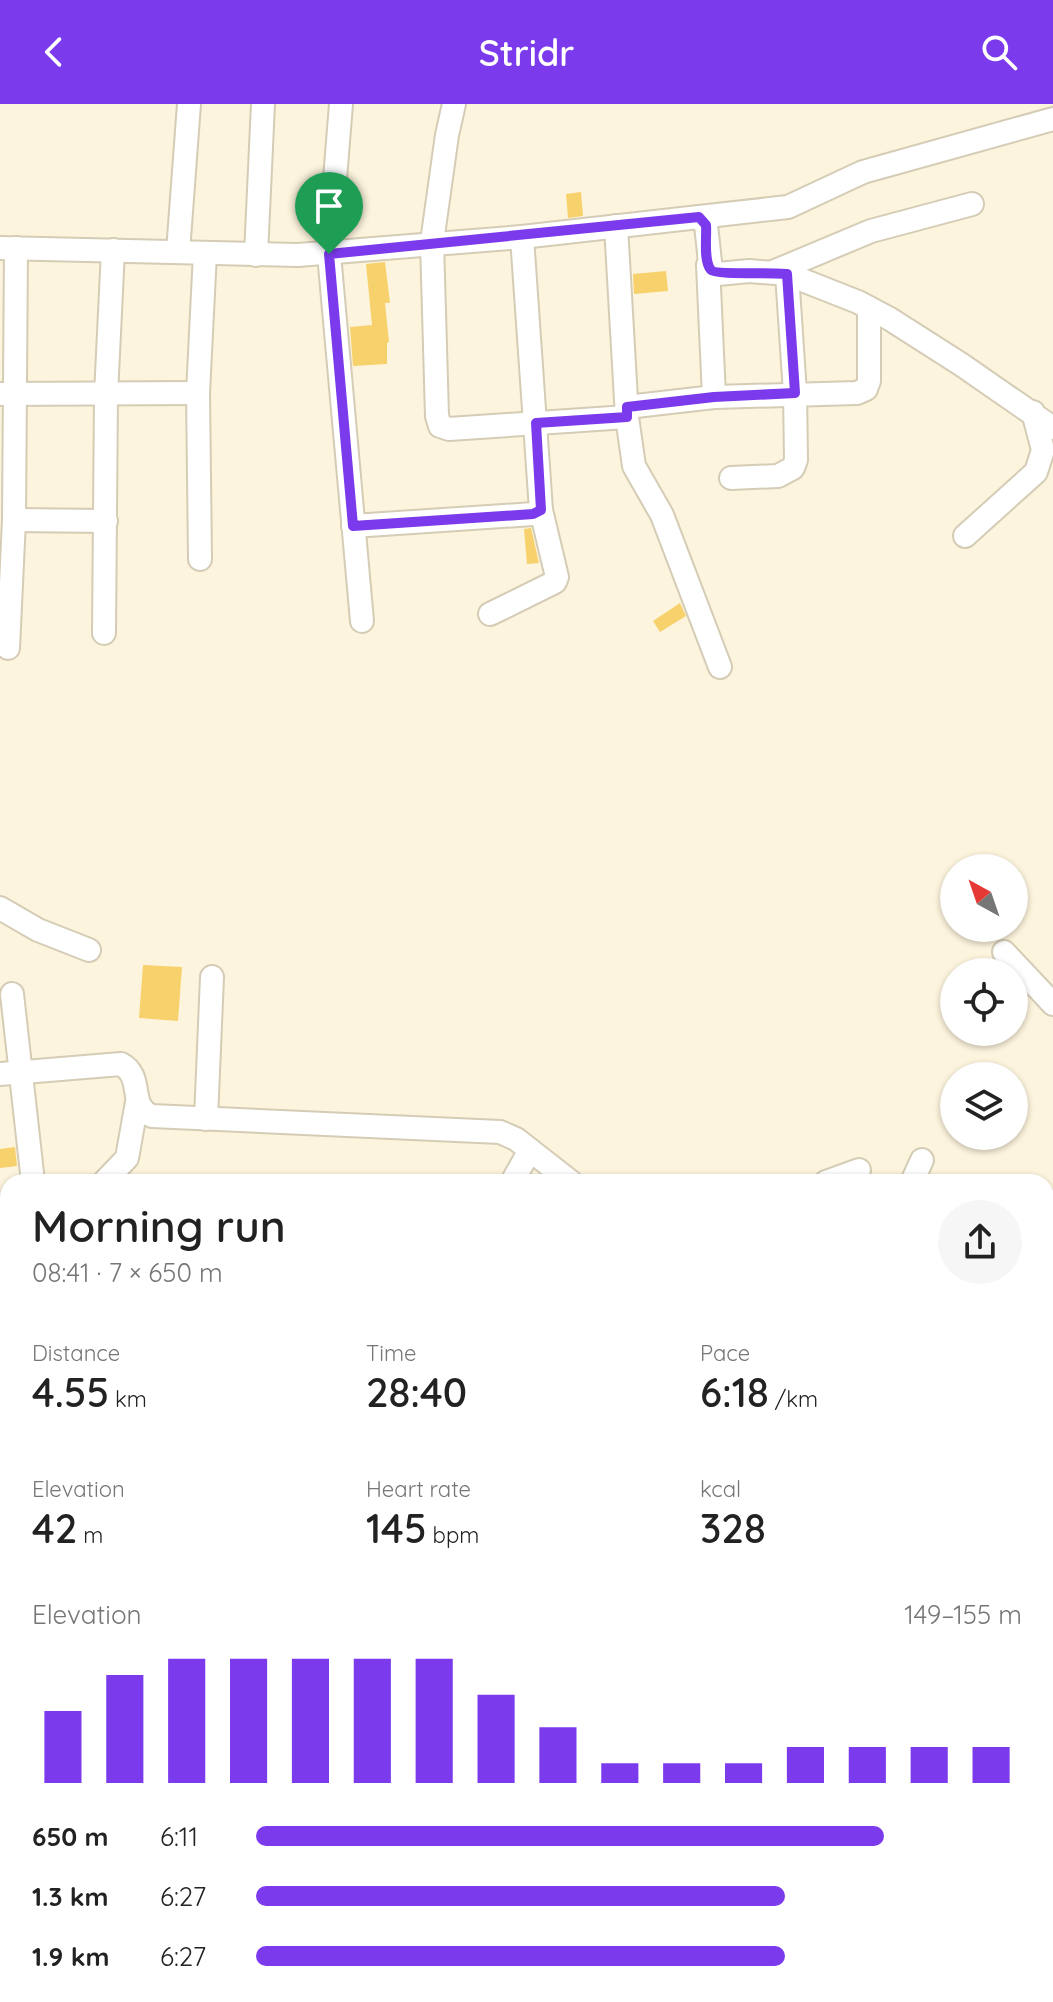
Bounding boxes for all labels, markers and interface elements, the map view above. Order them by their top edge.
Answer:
icon: back [32,30,76,74]
text: Stridr [479,30,574,75]
icon: search [977,30,1021,74]
pin [295,172,363,254]
icon: arrive [307,184,351,228]
north arrow [940,854,1028,942]
map controls [940,854,1028,1150]
button: locate [940,958,1028,1046]
button: layers [940,1062,1028,1150]
text: Morning run [32,1198,286,1253]
button: share [938,1200,1022,1284]
text: 08:41 · 7 × 650 m [32,1256,223,1289]
text: Distance [32,1339,120,1367]
text: Time [366,1339,417,1367]
text: Pace [700,1339,750,1367]
text: 4.55 [32,1367,109,1417]
text: 28:40 [366,1367,467,1417]
text: 6:18 [700,1367,769,1417]
text: km [109,1385,147,1413]
text: /km [769,1385,818,1413]
text: Elevation [32,1475,125,1503]
text: Heart rate [366,1475,471,1503]
text: kcal [700,1475,741,1503]
text: 42 [32,1503,77,1553]
text: 145 [366,1503,427,1553]
text: 328 [700,1503,766,1553]
text: m [77,1521,103,1549]
text: bpm [427,1521,479,1549]
text: Elevation [32,1598,142,1631]
text: 149–155 m [904,1598,1022,1631]
text: 650 m [32,1820,109,1853]
text: 6:11 [160,1820,198,1853]
text: 1.3 km [32,1880,109,1913]
text: 6:27 [160,1880,206,1913]
text: 1.9 km [32,1940,109,1973]
text: 6:27 [160,1940,206,1973]

